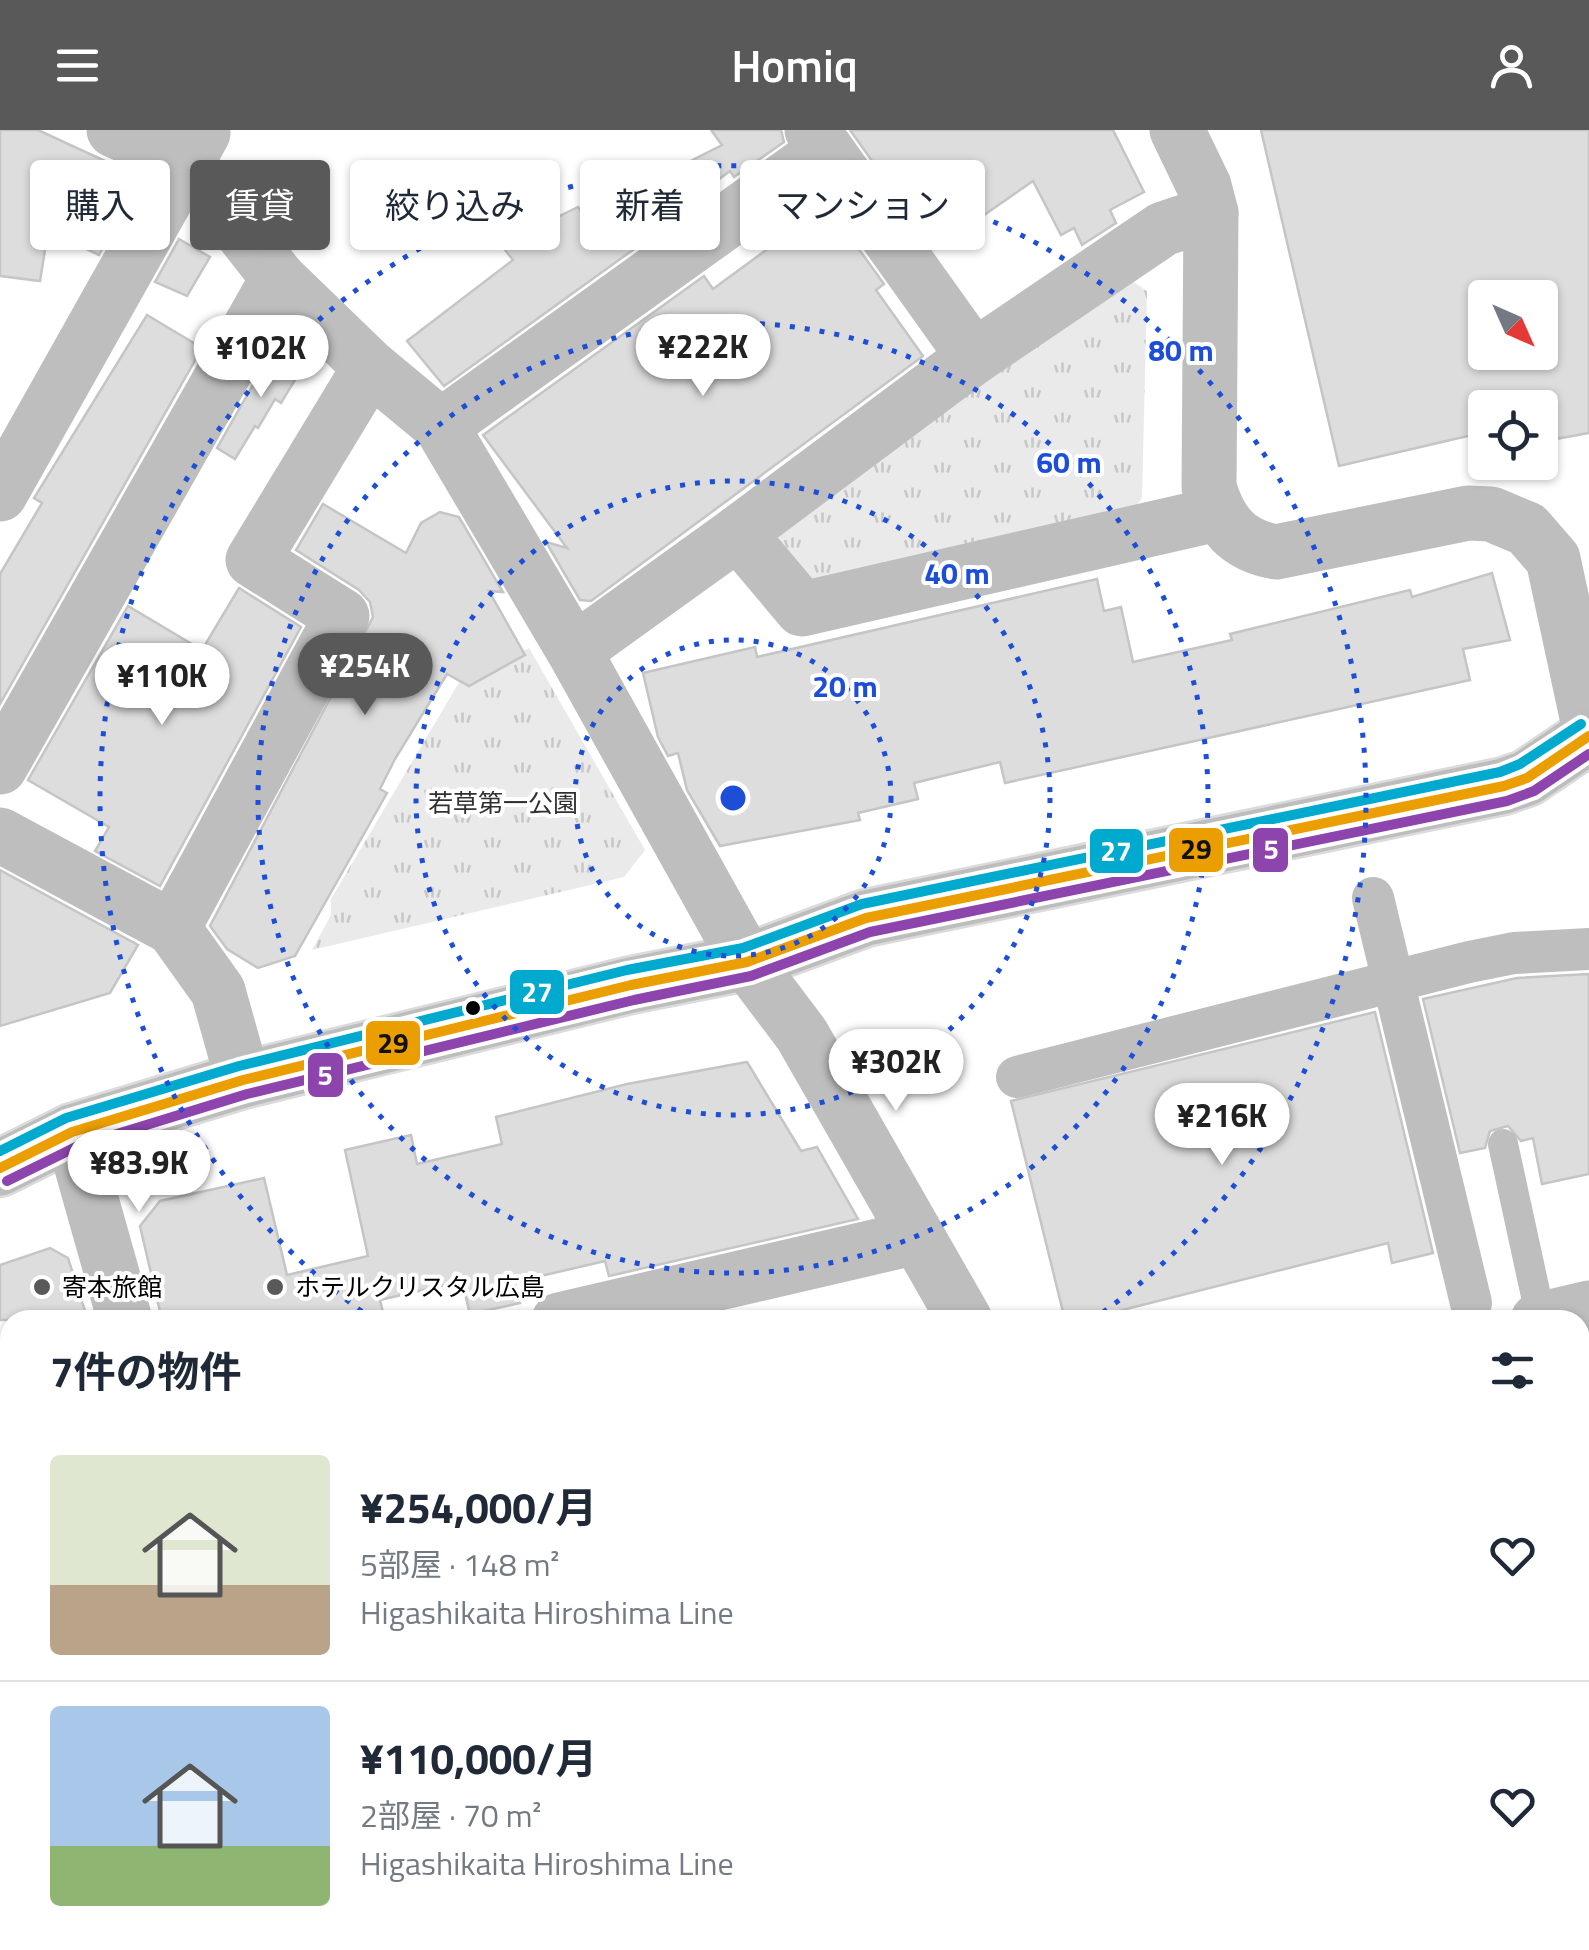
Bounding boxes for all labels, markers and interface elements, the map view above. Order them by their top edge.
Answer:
text: Homiq [731,31,858,99]
icon: menu [50,38,105,93]
icon: person [1484,38,1539,93]
chip: 購入 [30,160,170,250]
chip: 賃貸 [190,160,330,250]
chip: 絞り込み [350,160,560,250]
chip: 新着 [580,160,720,250]
chip: マンション [740,160,985,250]
north arrow [1468,280,1558,370]
map controls [1468,280,1558,480]
pin: ¥222K [633,314,773,399]
pin: ¥102K [191,315,331,400]
text: ¥222K [658,322,748,370]
text: ¥102K [216,323,306,371]
text: 80 m [1148,327,1214,373]
button: locate [1468,390,1558,480]
text: 60 m [1036,439,1102,485]
text: 40 m [924,550,990,596]
pin: ¥254K [295,633,435,718]
text: ¥254K [320,641,410,689]
pin: ¥110K [92,643,232,728]
text: ¥110K [117,651,207,699]
text: 20 m [812,663,878,709]
centre of rings [715,780,751,816]
park label: 若草第一公園 [428,784,578,822]
line badge: 29 [1167,826,1225,874]
line badge: 5 [1251,826,1290,874]
line badge: 27 [1088,827,1145,875]
text: 29 [1180,827,1212,870]
text: 5 [1263,827,1279,870]
text: 27 [1100,829,1132,872]
line badge: 27 [508,968,566,1016]
text: 27 [521,970,553,1013]
unlabelled marker [463,998,483,1018]
line badge: 29 [364,1019,422,1067]
text: 29 [377,1021,409,1064]
pin: ¥302K [826,1029,966,1114]
text: ¥302K [851,1037,941,1085]
line badge: 5 [306,1051,345,1099]
text: 5 [317,1053,333,1096]
pin: ¥216K [1152,1083,1292,1168]
text: ¥216K [1177,1091,1267,1139]
pin: ¥83.9K [58,1130,220,1215]
text: ¥83.9K [90,1138,188,1186]
place label: 寄本旅館 [62,1268,162,1306]
place label: ホテルクリスタル広島 [295,1268,545,1306]
marker: 寄本旅館 [31,1276,53,1298]
marker: ホテルクリスタル広島 [264,1276,286,1298]
text: 7件の物件 [50,1339,242,1403]
icon: filters [1485,1343,1540,1398]
text: ¥254,000/月 [360,1475,597,1539]
icon: home [130,1495,250,1615]
icon: heart [1485,1528,1540,1583]
text: 5部屋 · 148 m² [360,1540,559,1588]
text: Higashikaita Hiroshima Line [360,1588,734,1636]
text: ¥110,000/月 [360,1726,597,1790]
icon: home [130,1746,250,1866]
icon: heart [1485,1779,1540,1834]
text: 2部屋 · 70 m² [360,1791,542,1839]
text: Higashikaita Hiroshima Line [360,1839,734,1887]

